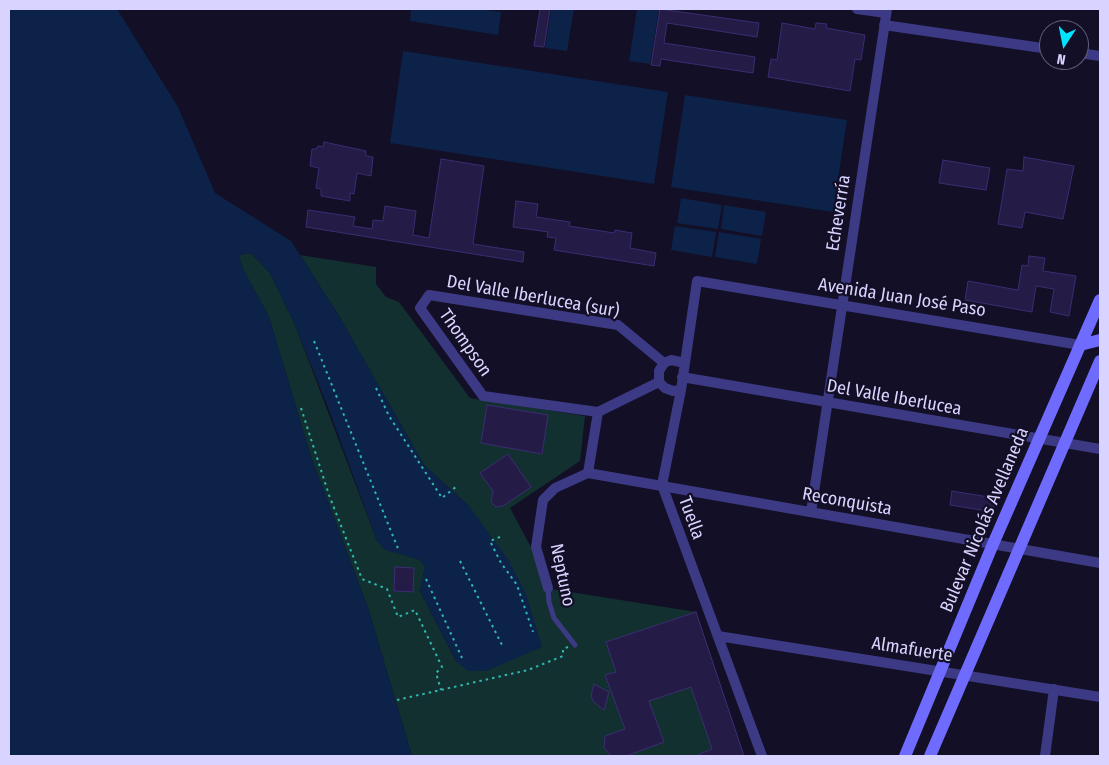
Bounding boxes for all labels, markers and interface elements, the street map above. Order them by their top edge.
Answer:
north arrow [1039,20,1089,70]
text: N [1056,50,1067,68]
street label: Echeverría [822,173,856,253]
street label: Del Valle Iberlucea (sur) [445,271,621,323]
street label: Avenida Juan José Paso [817,274,987,322]
street label: Thompson [434,305,496,381]
street label: Del Valle Iberlucea [825,376,963,420]
street label: Bulevar Nicolás Avellaneda [936,424,1034,616]
street label: Reconquista [801,483,893,521]
street label: Tuella [673,494,709,542]
street label: Neptuno [545,542,579,608]
street label: Almafuerte [870,633,954,667]

